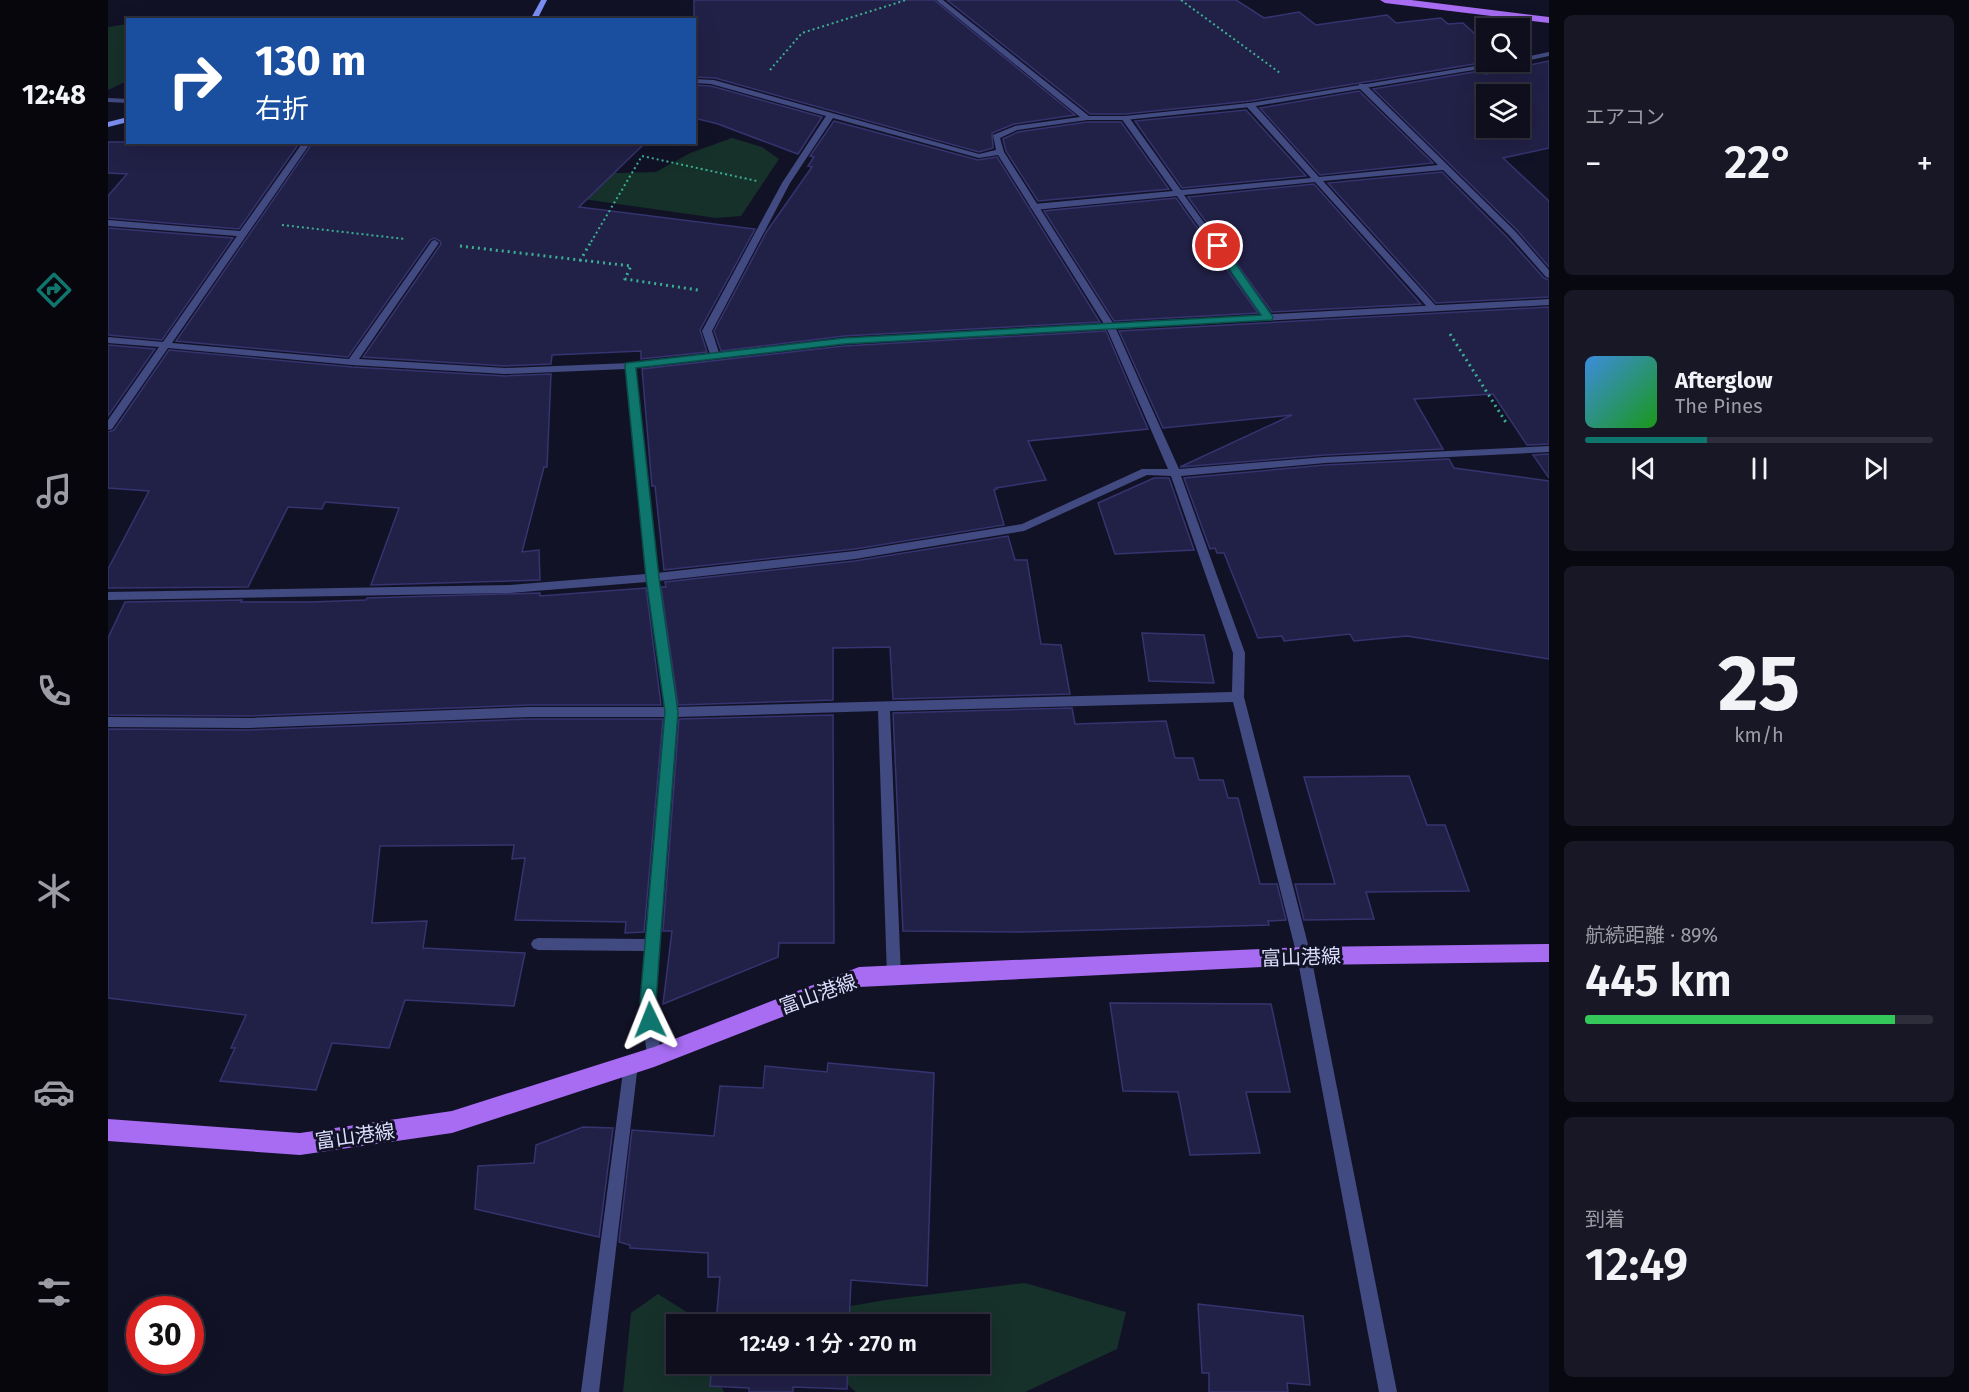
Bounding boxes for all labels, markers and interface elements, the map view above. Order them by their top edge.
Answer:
map controls [1476,18,1530,138]
button: search [1476,18,1530,72]
text: 130 m [255,36,366,86]
icon: right [156,42,234,120]
text: 12:48 [22,79,86,111]
button: layers [1476,84,1530,138]
text: 右折 [255,93,309,125]
text: エアコン [1585,105,1665,129]
text: 22° [1724,136,1794,190]
text: − [1585,144,1602,184]
text: + [1917,144,1933,184]
pin [1192,220,1243,271]
icon: arrive [1201,229,1234,262]
icon: directions [33,269,75,311]
text: Afterglow [1675,367,1772,394]
text: The Pines [1675,394,1762,418]
icon: previous [1627,452,1660,485]
icon: pause [1743,452,1776,485]
icon: next [1859,452,1892,485]
icon: music [33,470,75,512]
text: 25 [1718,637,1800,731]
icon: phone [33,670,75,712]
text: km/h [1734,723,1784,747]
icon: climate [33,870,75,912]
text: 航続距離 · 89% [1585,923,1718,947]
street label: 富山港線 [1261,944,1341,970]
text: 445 km [1585,954,1732,1008]
street label: 富山港線 [776,969,860,1019]
position arrow [618,988,682,1052]
icon: car [33,1071,75,1113]
street label: 富山港線 [314,1119,396,1153]
text: 到着 [1585,1207,1625,1231]
text: 12:49 [1585,1238,1688,1292]
icon: filters [33,1271,75,1313]
speed limit sign: 30 [126,1296,204,1374]
text: 12:49 · 1 分 · 270 m [739,1330,917,1357]

